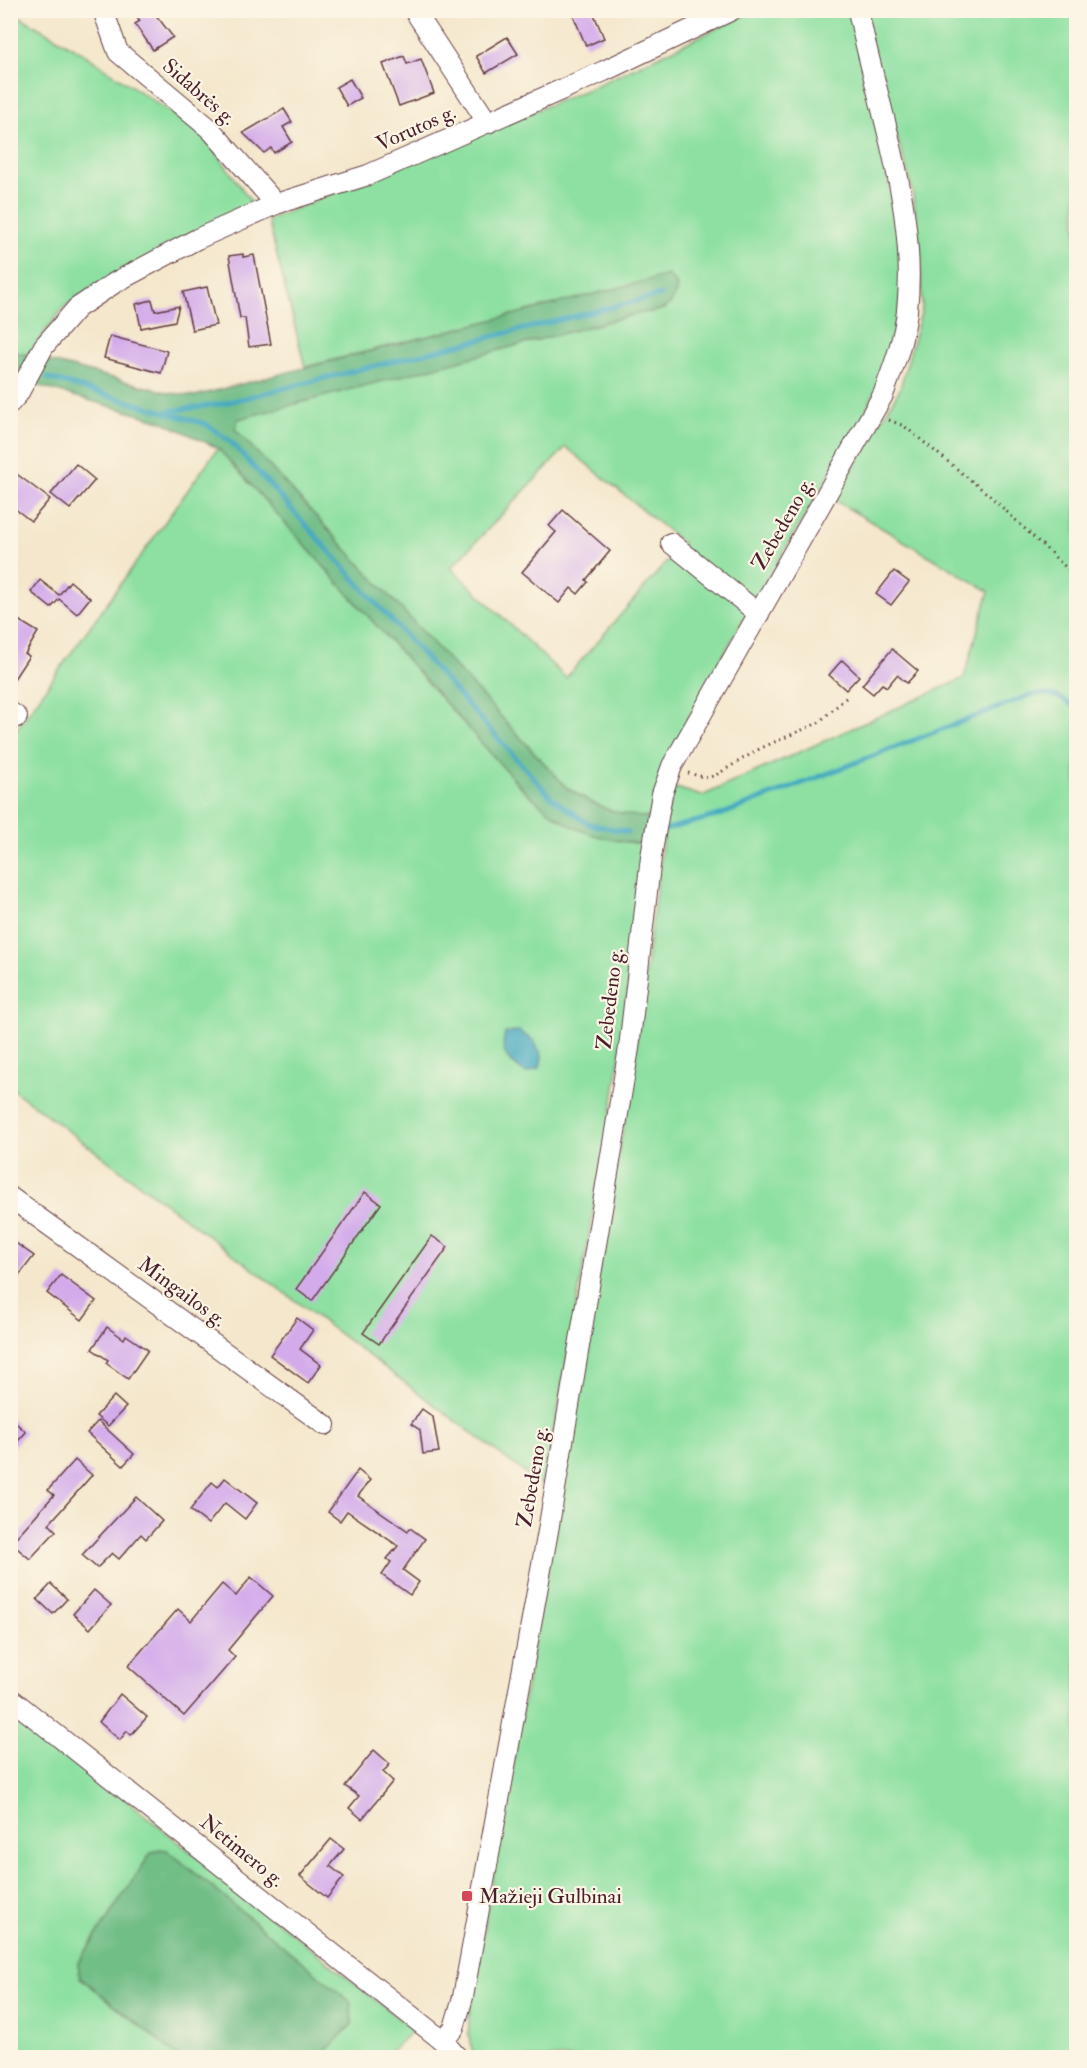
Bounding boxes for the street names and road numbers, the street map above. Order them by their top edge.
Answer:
street label: Sidabrės g. [157,53,241,131]
street label: Vorutos g. [372,98,460,158]
street label: Zebedeno g. [746,473,820,575]
street label: Zebedeno g. [590,947,630,1051]
street label: Mingailos g. [133,1251,231,1333]
street label: Zebedeno g. [511,1424,555,1530]
street label: Netimero g. [194,1809,290,1893]

